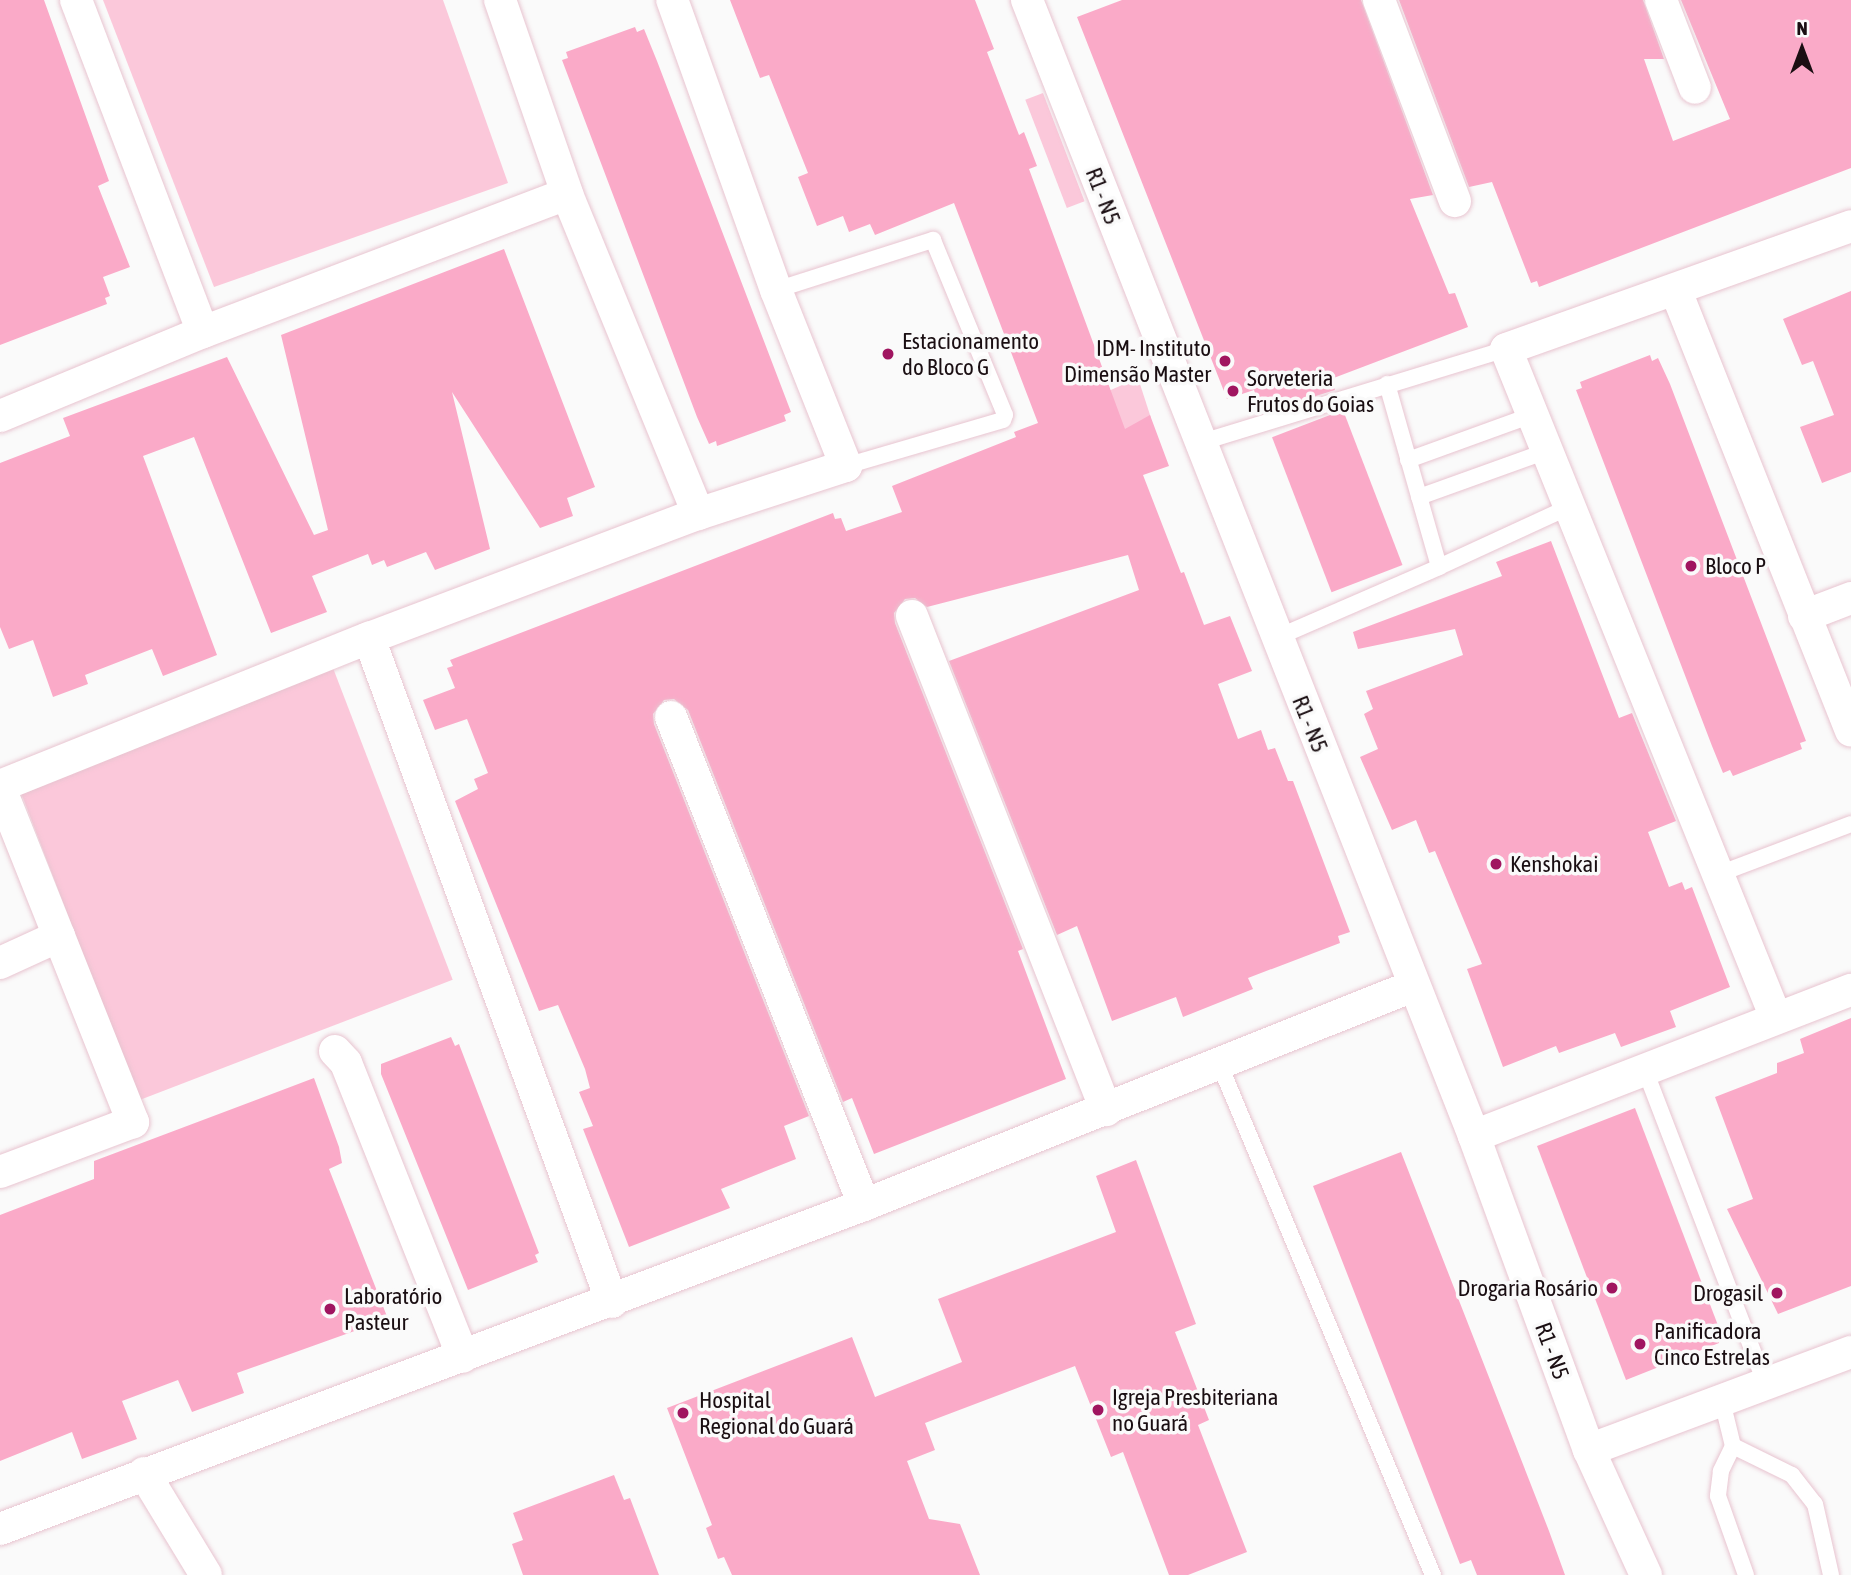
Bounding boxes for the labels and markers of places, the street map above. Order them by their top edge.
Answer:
place label: Estacionamento do Bloco G [902,327,1039,381]
place label: IDM- Instituto Dimensão Master [1064,334,1211,388]
marker: Estacionamento do Bloco G [880,346,896,362]
marker: IDM- Instituto Dimensão Master [1217,353,1233,369]
place label: Sorveteria Frutos do Goias [1247,364,1374,418]
marker: Sorveteria Frutos do Goias [1225,383,1241,399]
place label: Bloco P [1705,552,1766,580]
marker: Bloco P [1683,558,1699,574]
place label: Kenshokai [1510,850,1599,878]
marker: Kenshokai [1488,856,1504,872]
place label: Drogaria Rosário [1457,1274,1598,1302]
place label: Drogasil [1693,1279,1763,1307]
marker: Drogaria Rosário [1604,1280,1620,1296]
place label: Laboratório Pasteur [344,1282,442,1336]
marker: Drogasil [1769,1285,1785,1301]
marker: Laboratório Pasteur [322,1301,338,1317]
place label: Panificadora Cinco Estrelas [1654,1317,1770,1371]
marker: Panificadora Cinco Estrelas [1632,1336,1648,1352]
place label: Igreja Presbiteriana no Guará [1112,1383,1278,1437]
place label: Hospital Regional do Guará [699,1386,854,1440]
marker: Igreja Presbiteriana no Guará [1090,1402,1106,1418]
marker: Hospital Regional do Guará [673,1403,693,1423]

